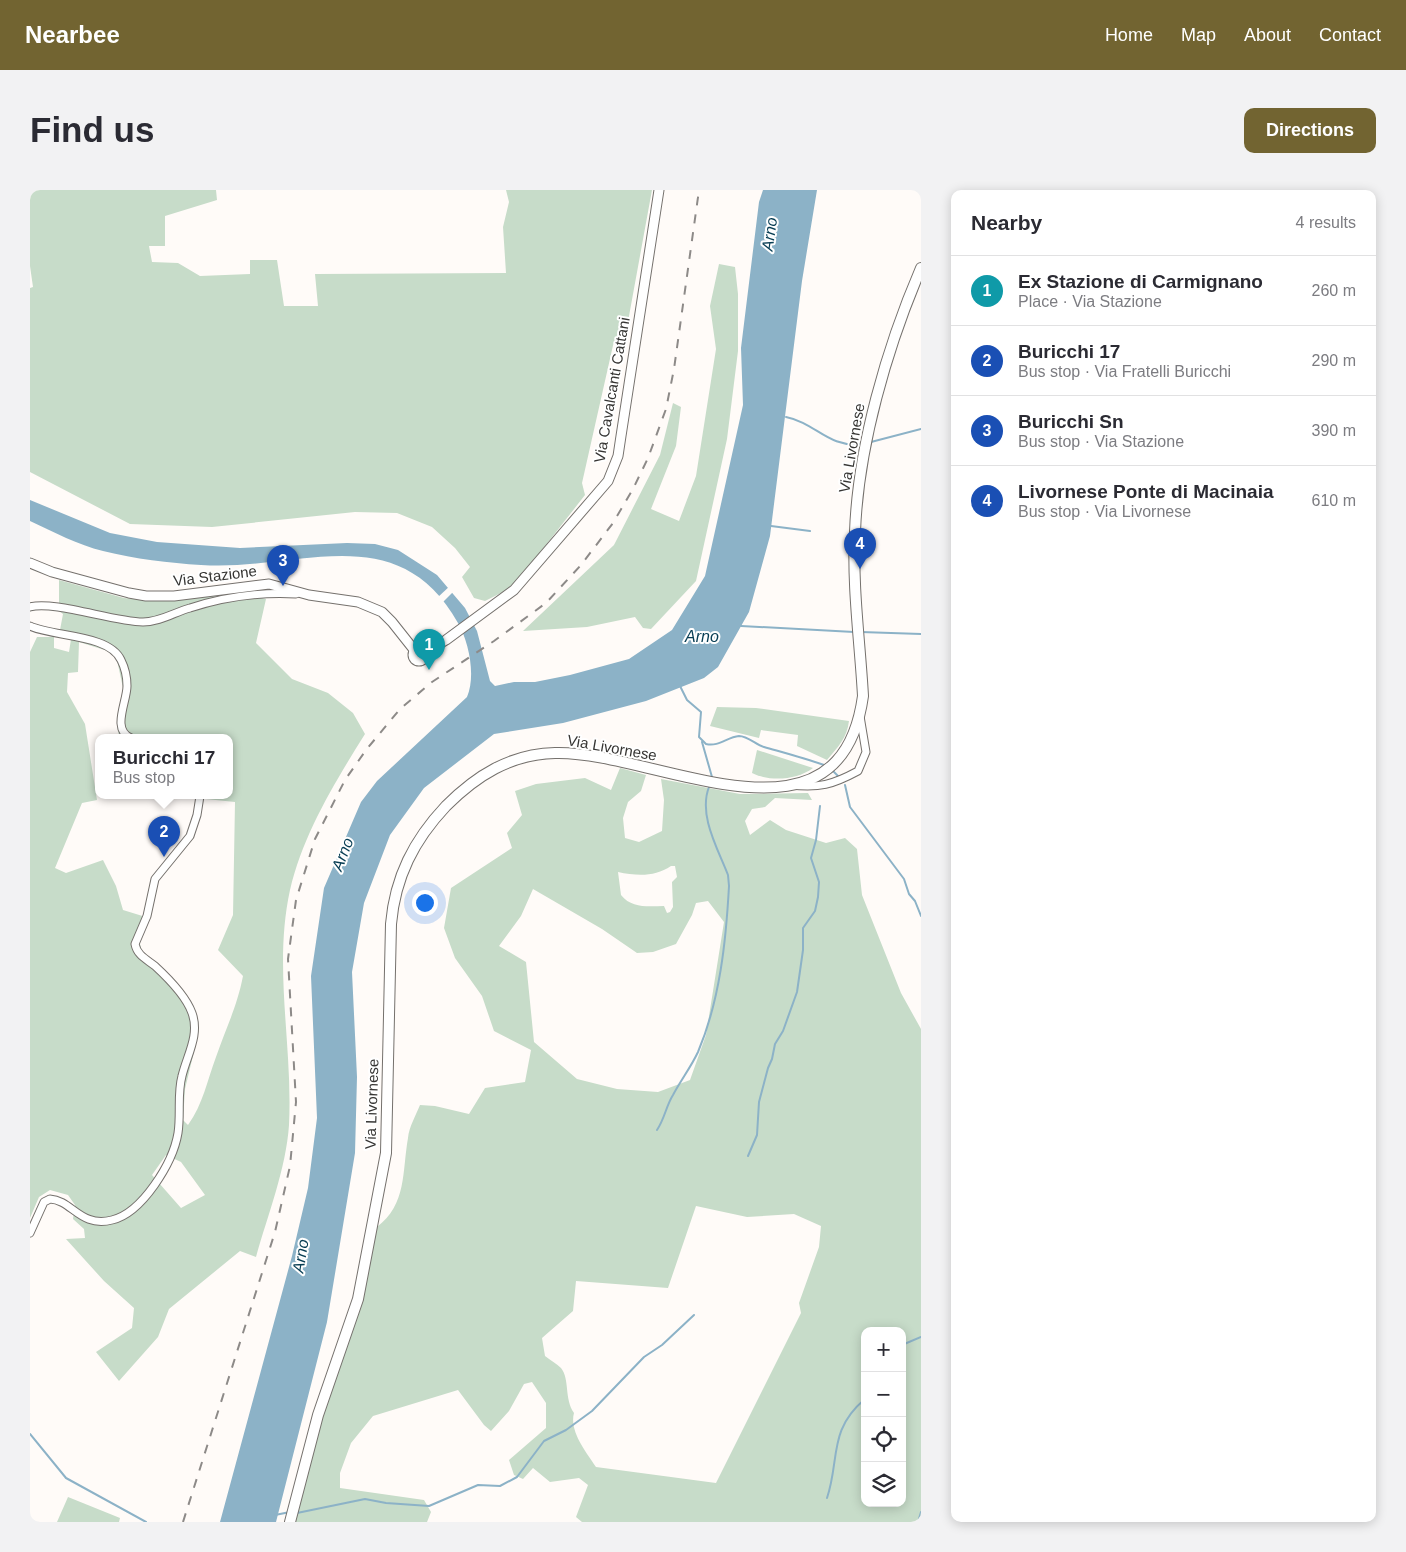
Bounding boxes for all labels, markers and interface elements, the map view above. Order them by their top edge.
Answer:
text: Nearbee [25,21,120,48]
text: Home [1105,25,1153,45]
text: Map [1181,25,1216,45]
text: About [1244,25,1291,45]
text: Contact [1319,25,1381,45]
button: Directions [1244,108,1376,153]
text: Find us [30,110,154,149]
text: Nearby [971,211,1042,234]
text: 4 results [1296,214,1356,231]
water label: Arno [759,216,780,253]
text: Ex Stazione di Carmignano [1018,271,1263,292]
text: 1 [983,282,991,299]
text: 260 m [1312,282,1356,299]
text: Place · Via Stazione [1018,293,1162,310]
street label: Via Cavalcanti Cattani [590,316,633,464]
text: Buricchi 17 [1018,341,1120,362]
text: 2 [983,352,991,369]
text: 290 m [1312,352,1356,369]
text: Bus stop · Via Fratelli Buricchi [1018,363,1231,380]
street label: Via Livornese [835,402,868,494]
text: Buricchi Sn [1018,411,1124,432]
text: 3 [983,422,991,439]
text: 390 m [1312,422,1356,439]
text: Bus stop · Via Stazione [1018,433,1184,450]
text: Livornese Ponte di Macinaia [1018,481,1274,502]
text: 4 [983,492,991,509]
text: 610 m [1312,492,1356,509]
text: Bus stop · Via Livornese [1018,503,1191,520]
pin: 4 [844,528,876,569]
pin: 3 [267,545,299,586]
street label: Via Stazione [172,562,258,589]
water label: Arno [684,628,719,645]
pin: 1 [413,629,445,670]
street label: Via Livornese [566,731,658,764]
popup [95,734,233,799]
text: Buricchi 17 [113,747,215,768]
text: Bus stop [113,769,175,786]
pin: 2 [148,816,180,857]
water label: Arno [328,835,356,874]
your location [412,890,438,916]
street label: Via Livornese [361,1058,382,1150]
water label: Arno [289,1238,312,1275]
map controls [861,1327,906,1507]
button: + [861,1327,906,1372]
button: − [861,1372,906,1417]
button: locate [861,1417,906,1462]
button: layers [861,1462,906,1507]

